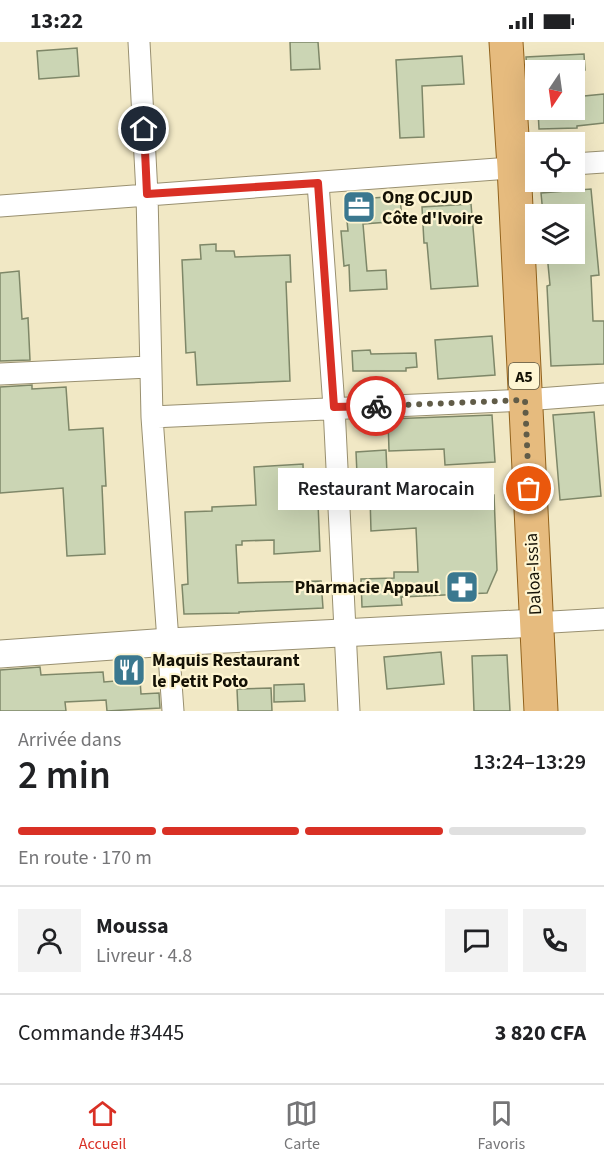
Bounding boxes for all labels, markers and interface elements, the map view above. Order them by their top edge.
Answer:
text: 13:22 [30,5,83,37]
north arrow [525,60,585,120]
map controls [525,60,585,264]
pin [118,103,169,154]
icon: home [127,112,160,145]
button: locate [525,132,585,192]
place label: Ong OCJUD Côte d'Ivoire [382,185,483,231]
office icon: Ong OCJUD Côte d'Ivoire [341,189,377,225]
button: layers [525,204,585,264]
road number: A5 [509,363,539,389]
courier [346,376,406,436]
icon: bike [360,390,393,423]
pin [503,463,554,514]
callout: Restaurant Marocain [277,468,493,510]
icon: bag [512,472,545,505]
text: Restaurant Marocain [297,475,475,503]
street label: Daloa-Issia [519,532,548,616]
pharmacy icon: Pharmacie Appaul [444,569,480,605]
place label: Pharmacie Appaul [295,575,439,600]
place label: Maquis Restaurant le Petit Poto [152,648,300,694]
restaurant icon: Maquis Restaurant le Petit Poto [111,652,147,688]
text: Arrivée dans [18,726,121,754]
text: 13:24–13:29 [473,746,586,778]
text: 2 min [18,748,111,804]
text: En route · 170 m [18,844,152,872]
button: person [18,909,81,972]
button: chat [445,909,508,972]
button: phone [523,909,586,972]
text: Moussa [96,910,169,942]
text: Livreur · 4.8 [96,942,192,970]
text: Commande #3445 [18,1017,184,1049]
text: 3 820 CFA [495,1017,586,1049]
tab: Accueil [79,1097,126,1155]
tab: Carte [284,1097,320,1155]
tab: Favoris [477,1097,525,1155]

